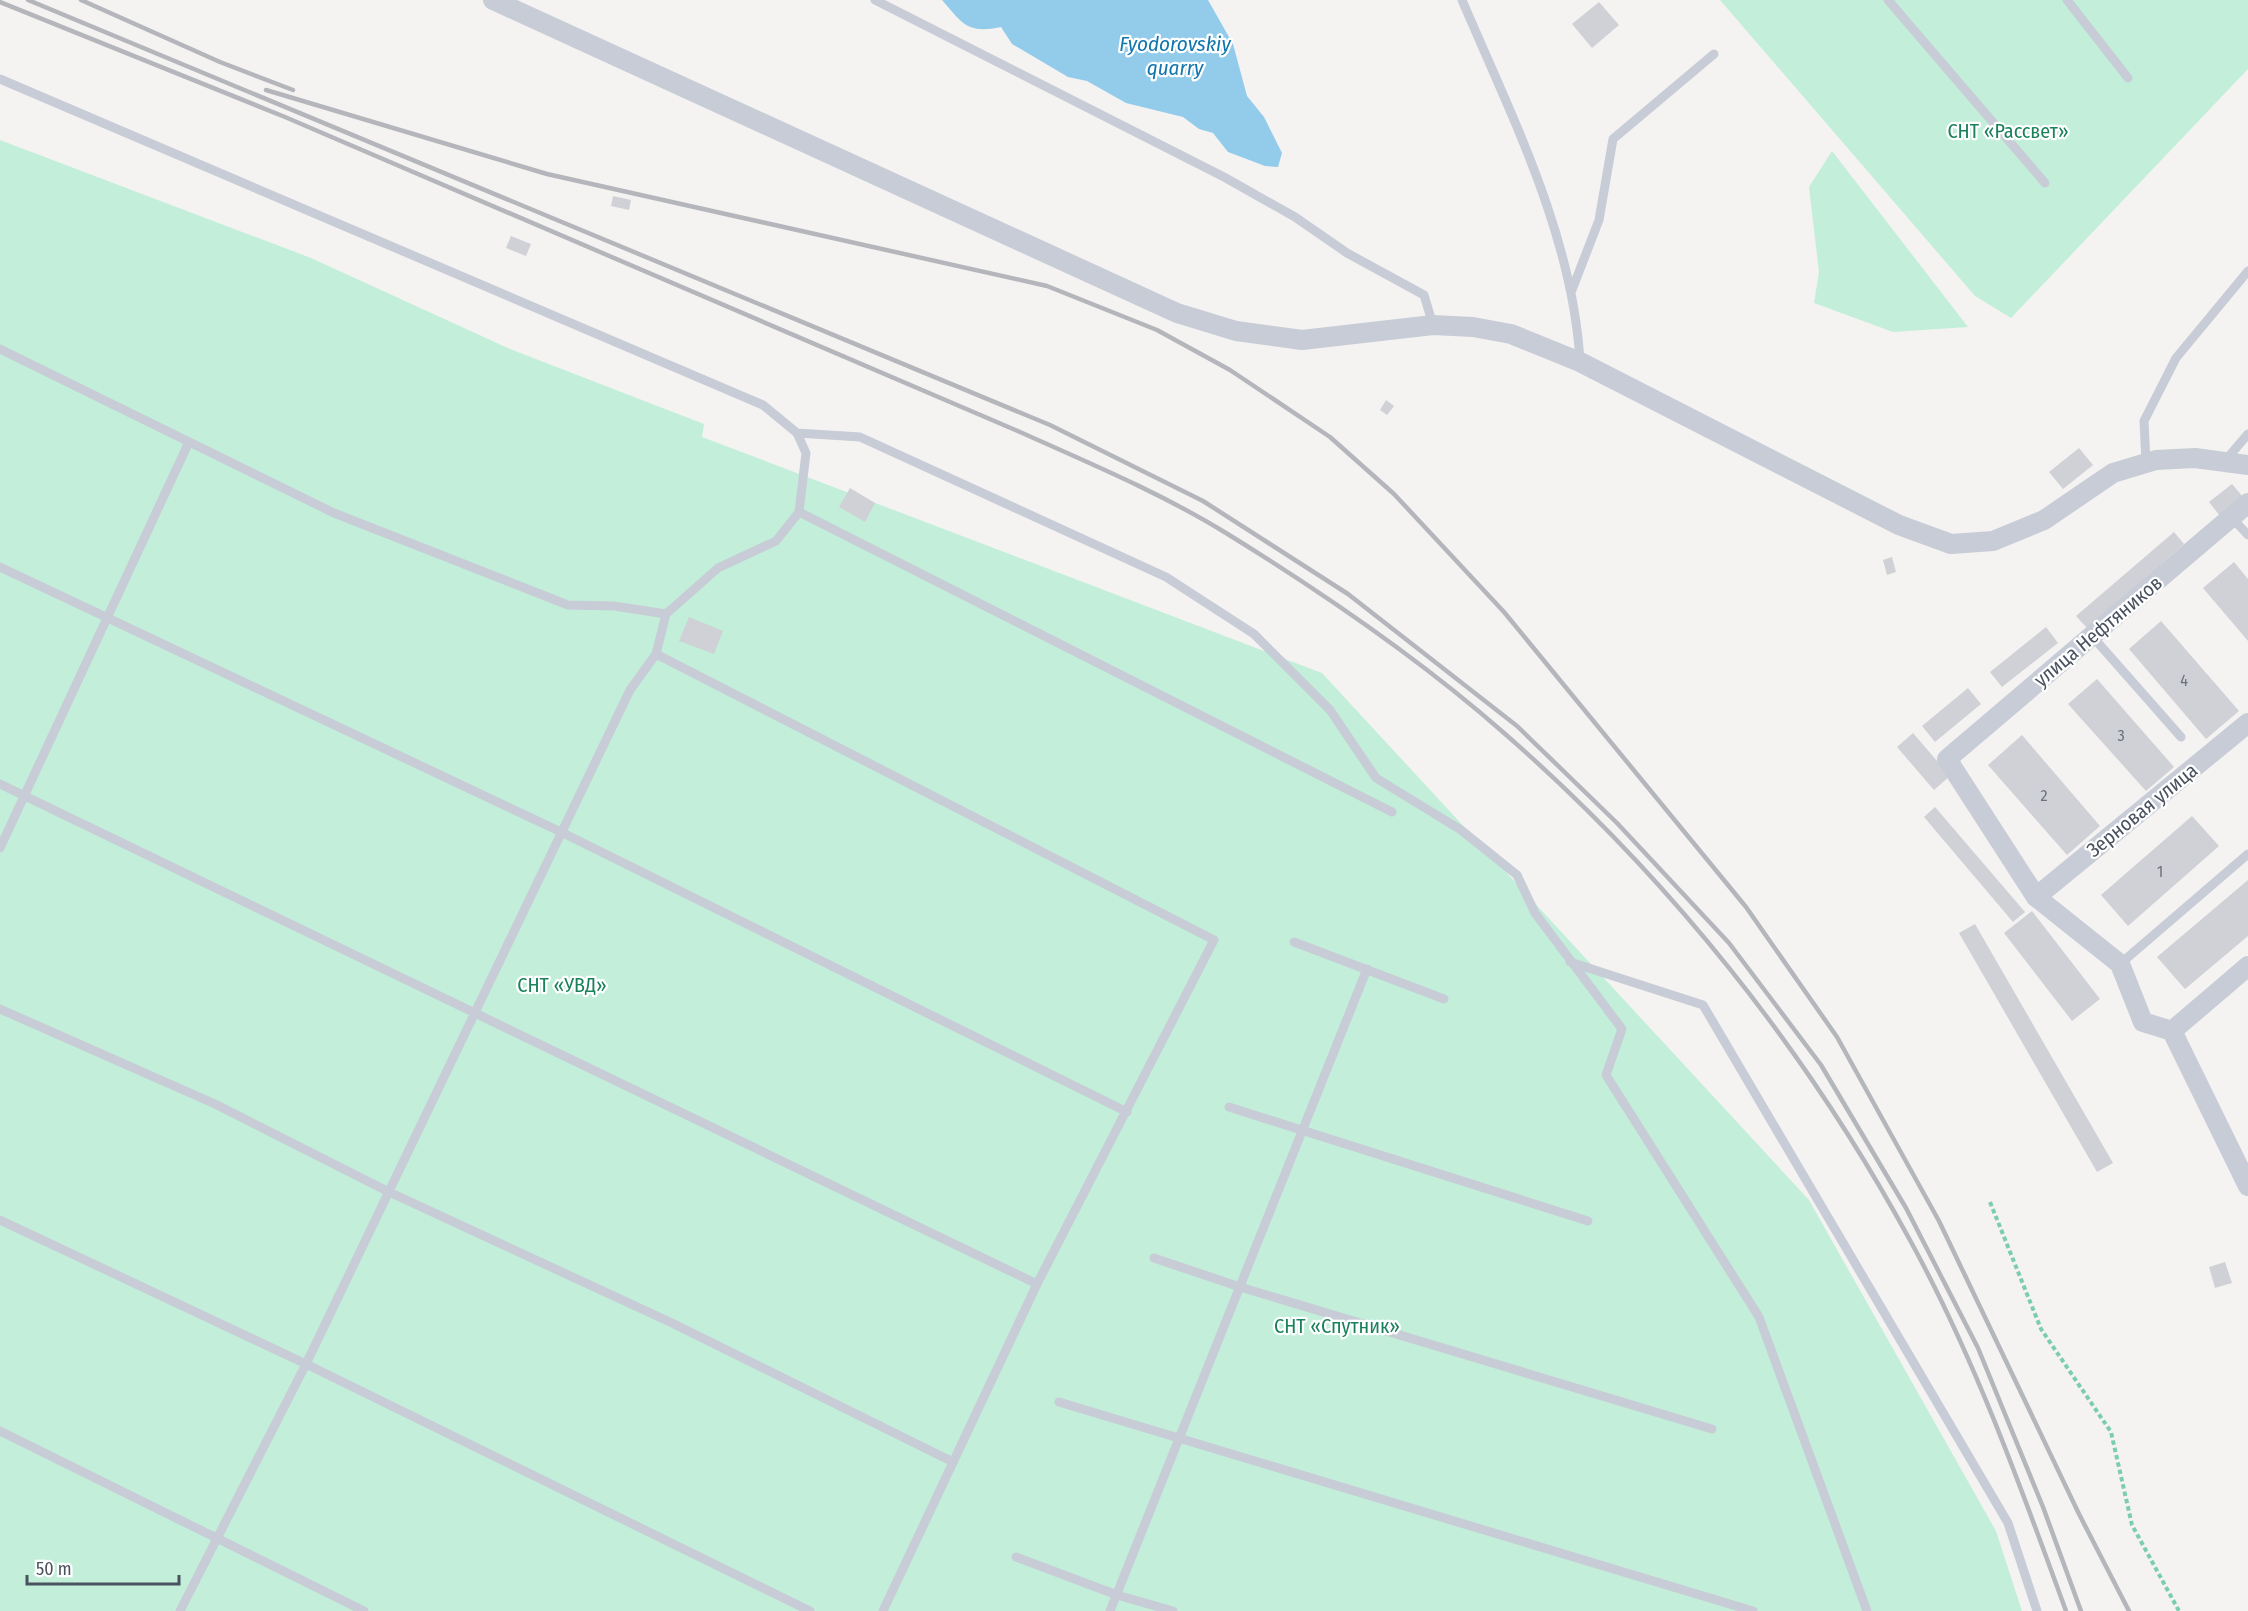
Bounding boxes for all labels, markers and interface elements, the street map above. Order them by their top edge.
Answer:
water label: Fyodorovskiy quarry [1119,31,1231,81]
park label: СНТ «Рассвет» [1947,119,2069,143]
street label: улица Нефтяников [2029,570,2167,692]
house number: 4 [2180,671,2188,690]
house number: 3 [2117,726,2125,745]
street label: Зерновая улица [2082,758,2202,862]
house number: 2 [2040,786,2048,805]
house number: 1 [2157,862,2163,881]
park label: СНТ «УВД» [517,973,607,997]
park label: СНТ «Спутник» [1274,1314,1400,1338]
scale bar [27,1548,178,1586]
text: 50 m [36,1558,72,1580]

